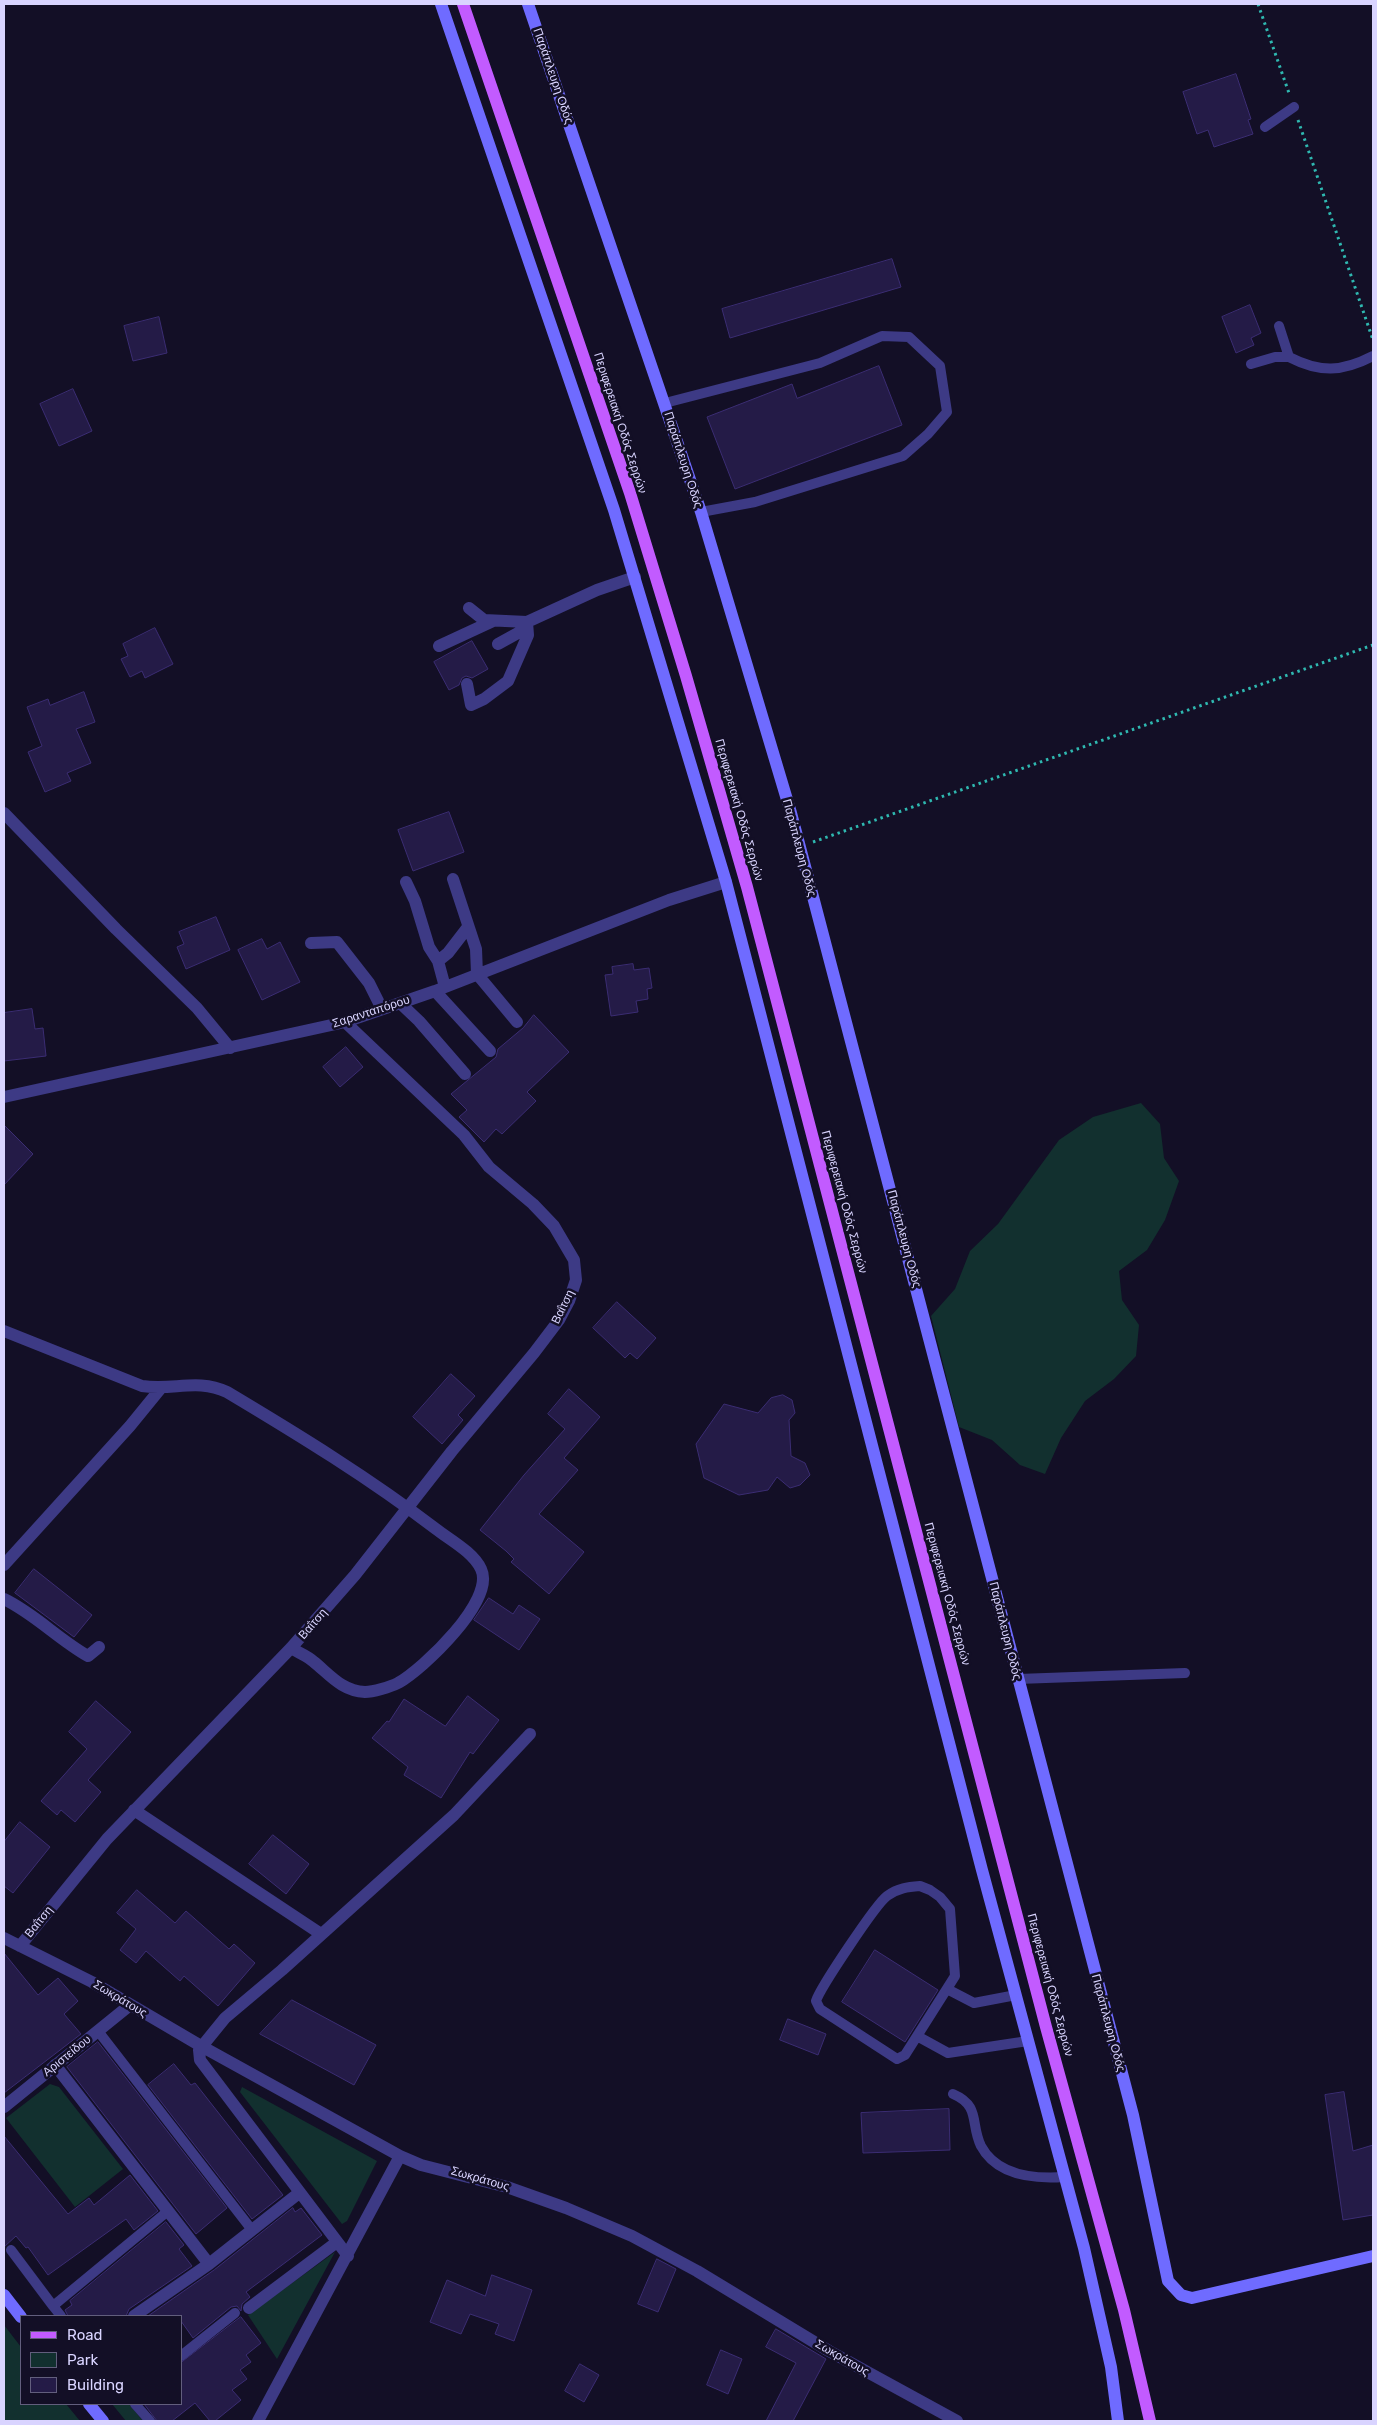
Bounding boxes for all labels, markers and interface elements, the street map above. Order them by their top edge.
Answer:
street label: Παράπλευρη Οδός [530,26,576,126]
street label: Περιφερειακή Οδός Σερρών [590,351,650,495]
street label: Παράπλευρη Οδός [661,410,705,510]
street label: Περιφερειακή Οδός Σερρών [712,737,766,883]
street label: Παράπλευρη Οδός [779,798,819,898]
street label: Σαρανταπόρου [330,993,412,1031]
street label: Περιφερειακή Οδός Σερρών [818,1129,870,1275]
street label: Παράπλευρη Οδός [884,1189,924,1289]
street label: Βαΐτση [549,1288,577,1326]
street label: Περιφερειακή Οδός Σερρών [921,1521,973,1667]
street label: Παράπλευρη Οδός [986,1581,1024,1681]
street label: Βαΐτση [296,1606,330,1642]
street label: Βαΐτση [22,1903,56,1941]
street label: Περιφερειακή Οδός Σερρών [1024,1912,1076,2058]
street label: Παράπλευρη Οδός [1088,1973,1128,2073]
street label: Σωκράτους [91,1977,149,2021]
street label: Αριστείδου [40,2032,94,2080]
street label: Σωκράτους [449,2164,511,2194]
legend [20,2315,182,2405]
text: Road [67,2326,103,2344]
street label: Σωκράτους [812,2337,872,2379]
text: Park [67,2351,98,2369]
text: Building [67,2376,124,2394]

